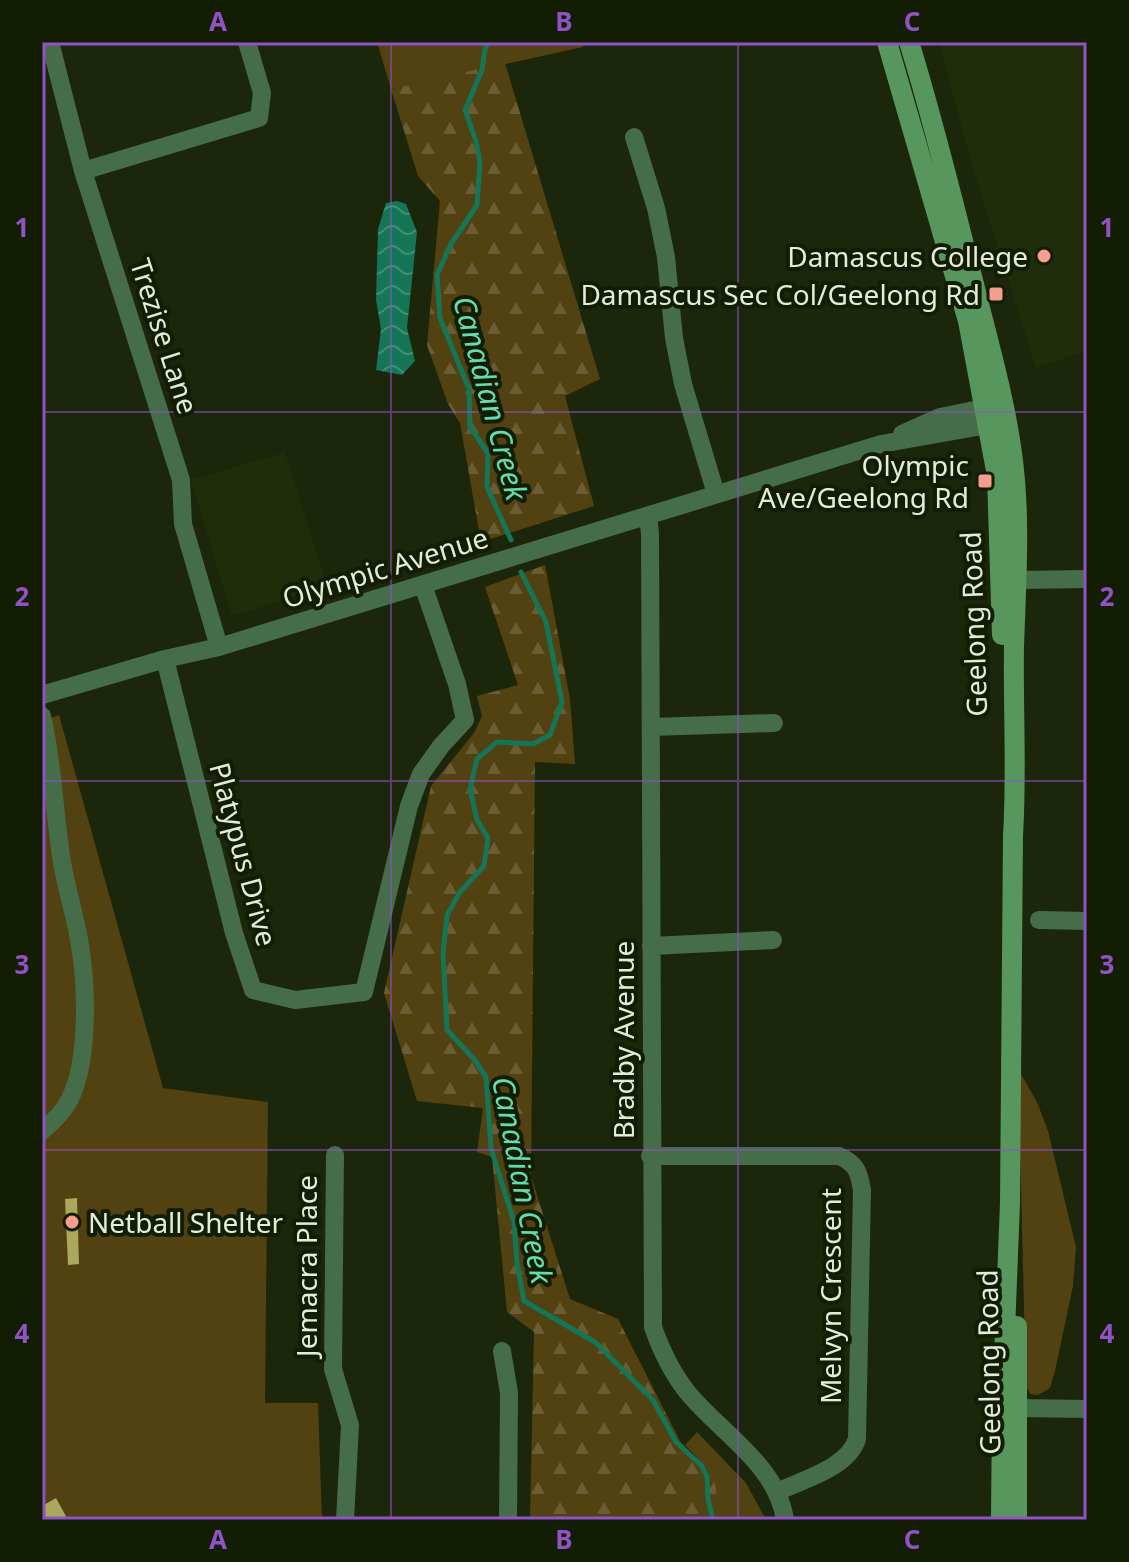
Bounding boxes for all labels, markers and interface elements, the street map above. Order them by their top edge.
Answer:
text: A [209,3,227,39]
text: B [555,3,573,39]
text: C [904,3,920,39]
text: 1 [15,209,29,245]
text: 1 [1100,209,1114,245]
place label: Damascus College [787,237,1028,275]
marker: Damascus College [1035,247,1053,265]
street label: Trezise Lane [122,254,208,418]
place label: Damascus Sec Col/Geelong Rd [580,275,980,313]
marker: Damascus Sec Col/Geelong Rd [987,285,1005,303]
water label: Canadian Creek [444,291,538,506]
place label: Olympic Ave/Geelong Rd [758,446,969,516]
marker: Olympic Ave/Geelong Rd [976,472,994,490]
street label: Olympic Avenue [278,518,492,616]
street label: Geelong Road [951,531,995,717]
text: 2 [15,578,30,614]
text: 2 [1100,578,1115,614]
street label: Platypus Drive [201,758,287,950]
street label: Bradby Avenue [604,941,642,1139]
text: 3 [15,946,29,982]
text: 3 [1100,946,1114,982]
water label: Canadian Creek [483,1073,563,1288]
street label: Jemacra Place [287,1175,325,1360]
street label: Melvyn Crescent [811,1188,849,1404]
place label: Netball Shelter [88,1203,283,1241]
marker: Netball Shelter [63,1213,81,1231]
street label: Geelong Road [967,1269,1009,1455]
text: 4 [15,1315,30,1351]
text: 4 [1100,1315,1115,1351]
text: A [209,1521,227,1557]
text: B [555,1521,573,1557]
text: C [904,1521,920,1557]

